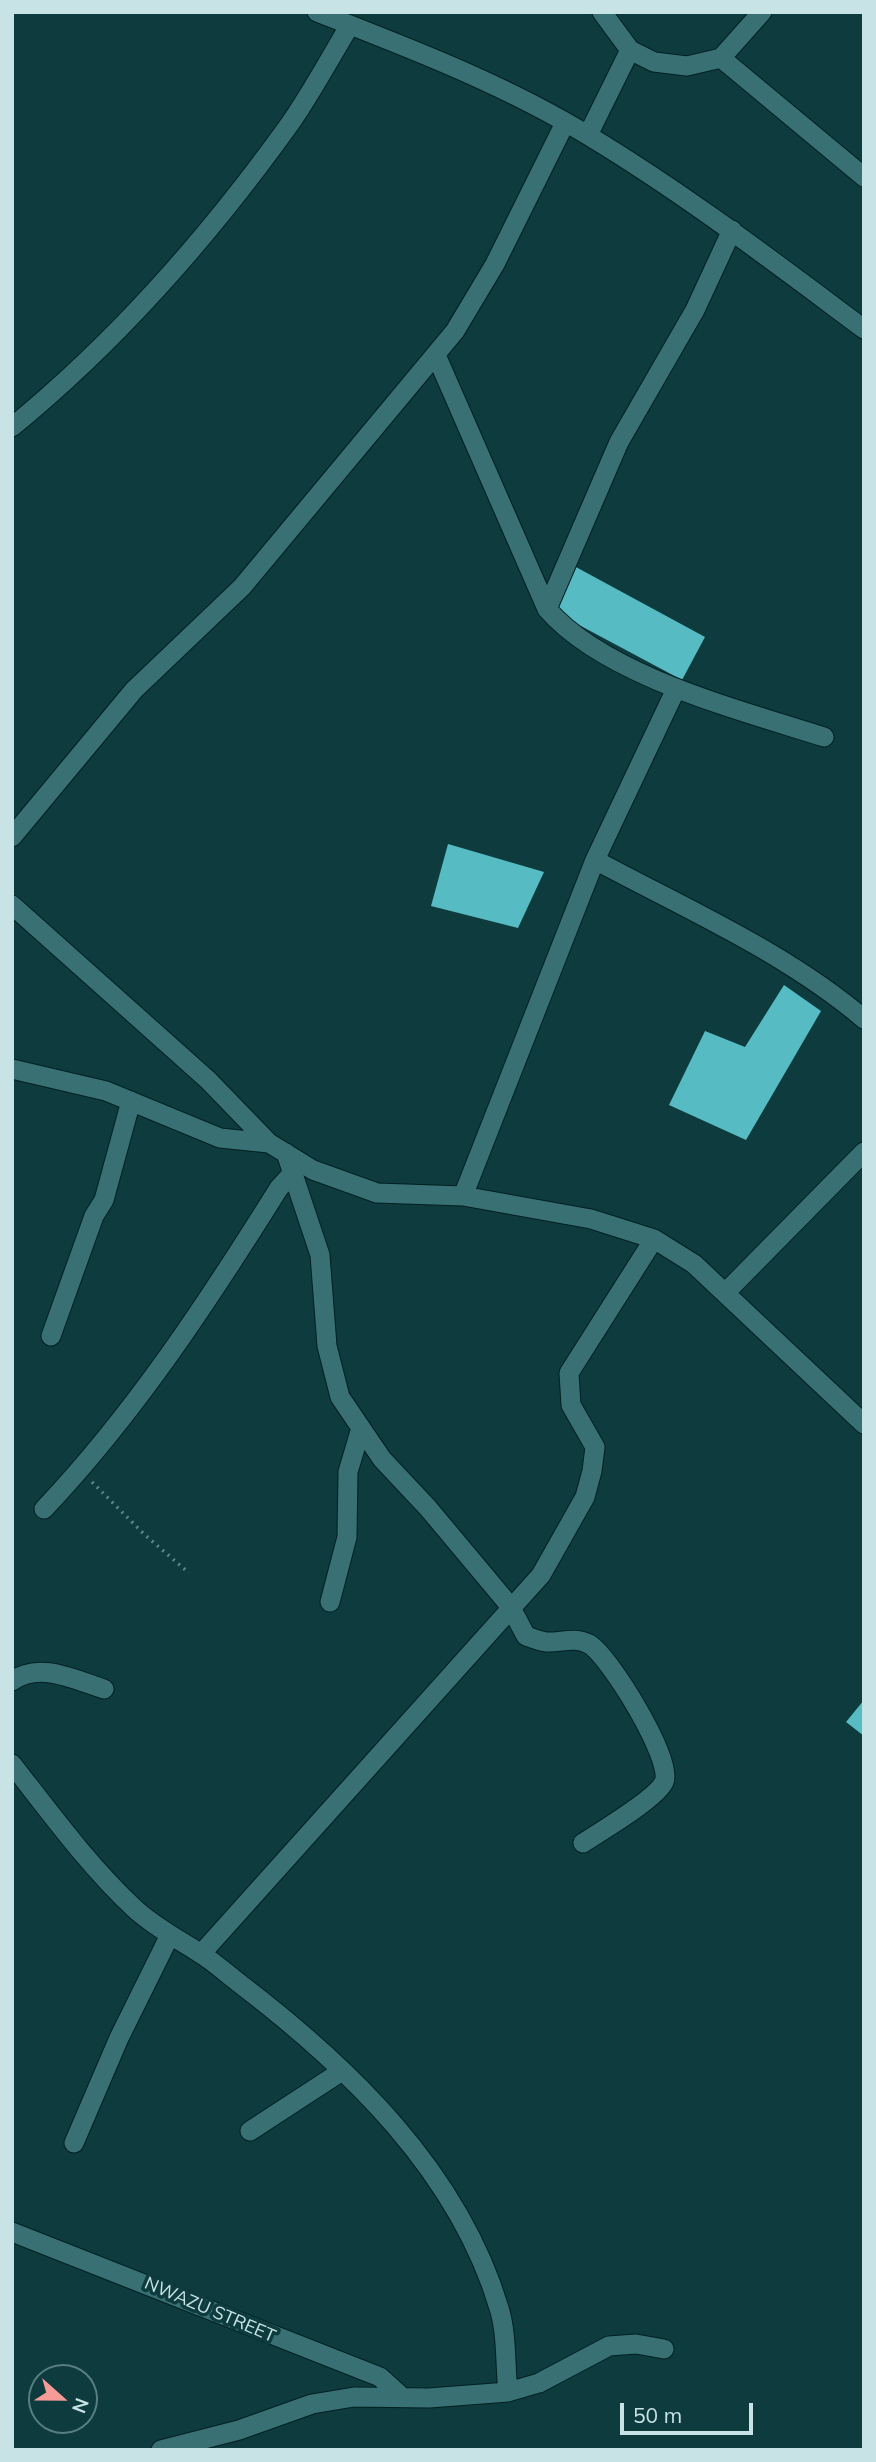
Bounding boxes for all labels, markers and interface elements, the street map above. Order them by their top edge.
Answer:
street label: NWAZU STREET [141,2273,279,2347]
north arrow [28,2364,98,2434]
scale bar [624,2388,757,2432]
text: N [67,2395,95,2417]
text: 50 m [633,2402,682,2428]

